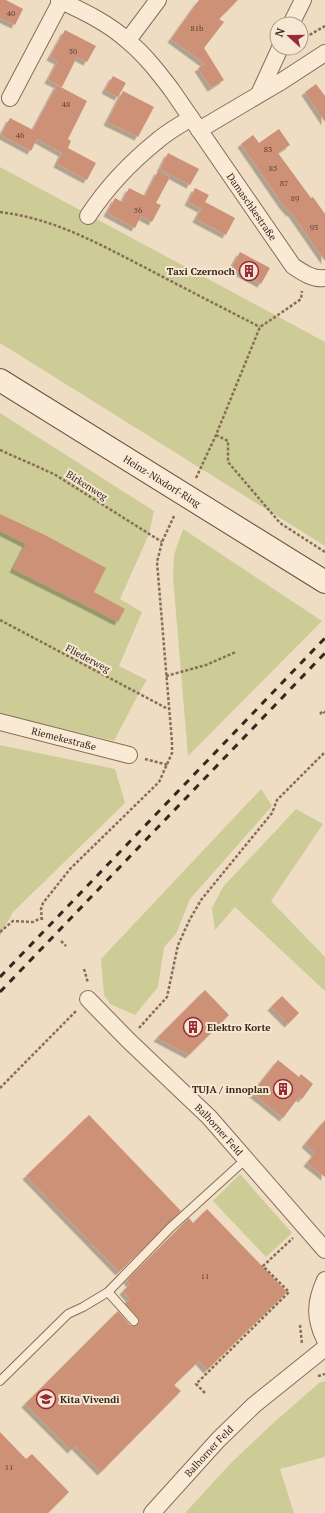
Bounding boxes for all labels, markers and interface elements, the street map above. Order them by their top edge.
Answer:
house number: 40 [7,8,15,18]
north arrow [269,16,309,56]
house number: 81b [191,23,204,33]
text: N [272,25,288,39]
house number: 50 [69,46,77,56]
house number: 48 [62,99,70,109]
house number: 46 [16,130,25,140]
house number: 83 [264,144,272,154]
house number: 85 [269,163,277,173]
street label: Damaschkestraße [224,171,279,243]
house number: 87 [280,178,288,188]
house number: 89 [291,193,299,203]
house number: 56 [134,205,143,215]
house number: 93 [310,222,318,232]
building icon: Taxi Czernoch [238,260,260,282]
place label: Taxi Czernoch [167,265,236,278]
street label: Heinz-Nixdorf-Ring [121,452,204,511]
street label: Birkenweg [64,468,111,504]
street label: Fliederweg [63,641,113,676]
street label: Riemekestraße [30,724,98,753]
building icon: Elektro Korte [182,1016,204,1038]
place label: Elektro Korte [207,1021,271,1034]
building icon: TUJA / innoplan [272,1078,294,1100]
place label: TUJA / innoplan [192,1083,270,1096]
street label: Balhorner Feld [192,1101,246,1159]
house number: 11 [201,1271,209,1281]
school or university icon: Kita Vivendi [35,1388,57,1410]
place label: Kita Vivendi [60,1393,120,1406]
street label: Balhorner Feld [182,1423,236,1480]
house number: 11 [5,1462,13,1472]

